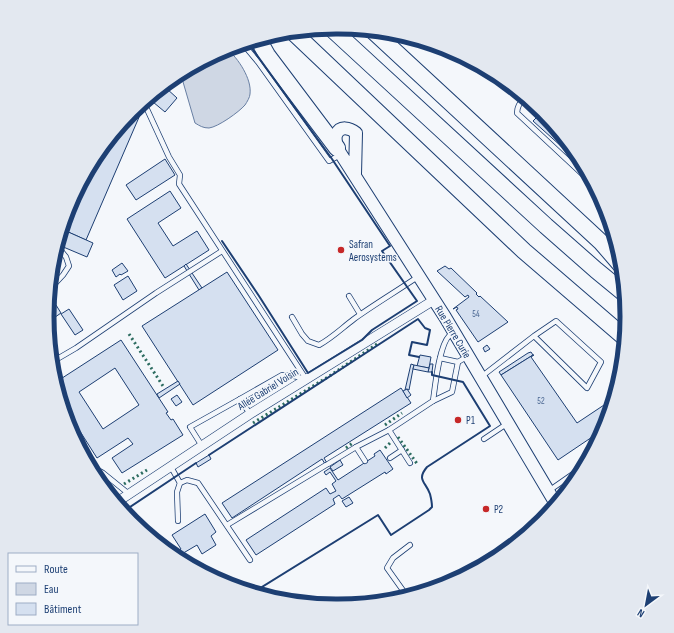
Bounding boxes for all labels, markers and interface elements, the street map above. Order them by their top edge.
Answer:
place label: Safran Aerosystems [348,238,397,264]
marker: Safran Aerosystems [336,245,346,255]
street label: Rue Pierre Curie [432,303,474,361]
house number: 54 [472,309,480,320]
street label: Allée Gabriel Voisin [234,365,301,413]
house number: 52 [537,396,545,407]
place label: P1 [466,414,475,427]
marker: P1 [453,415,463,425]
place label: P2 [494,503,504,516]
marker: P2 [481,504,491,514]
legend [8,553,138,625]
text: Route [44,562,68,577]
text: Eau [44,582,58,597]
north arrow [626,585,666,625]
text: Bâtiment [44,602,82,617]
text: N [635,606,647,620]

